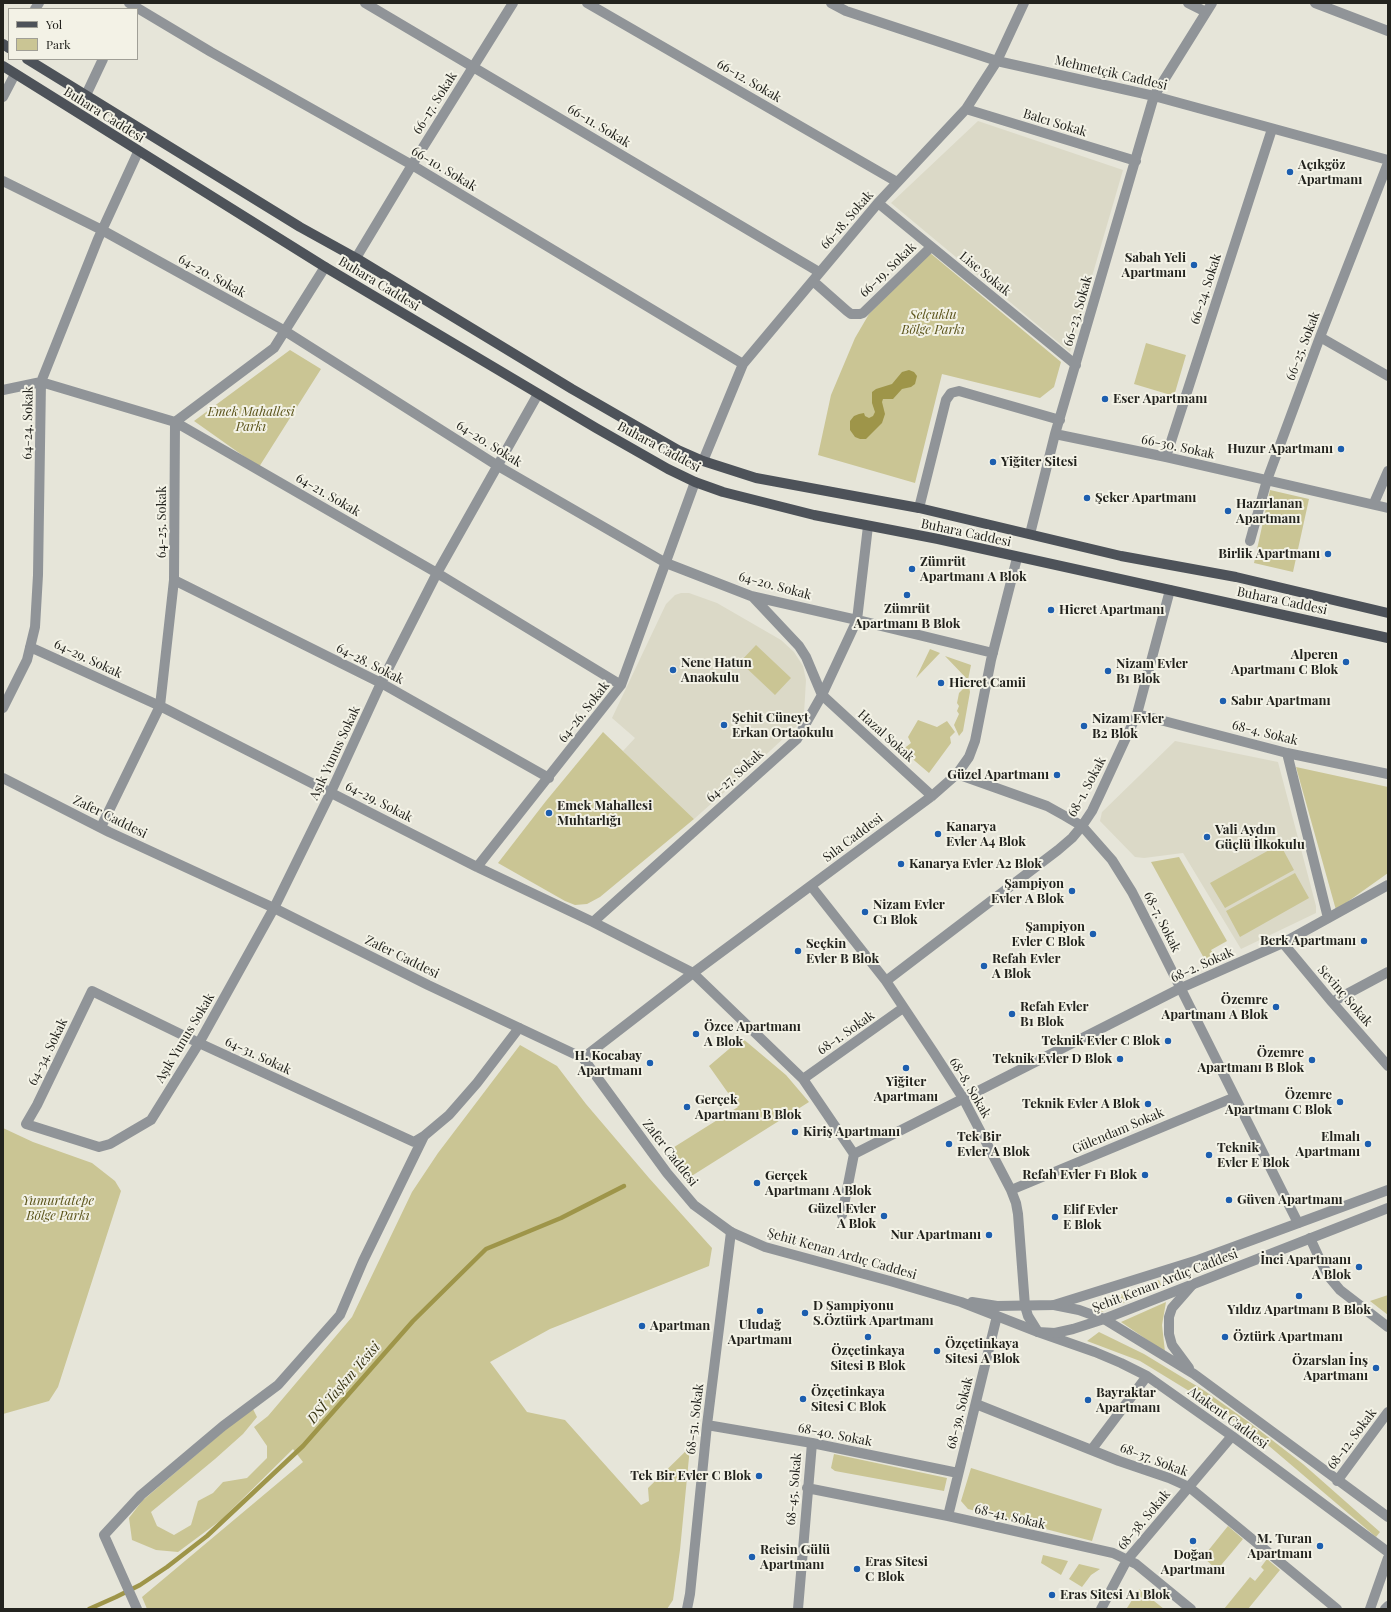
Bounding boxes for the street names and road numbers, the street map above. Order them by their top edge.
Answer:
street label: Mehmetçik Caddesi [1053,52,1169,94]
street label: 66-12. Sokak [714,56,784,106]
street label: 66-17. Sokak [410,69,460,137]
street label: Buhara Caddesi [61,84,147,146]
street label: 66-11. Sokak [565,101,633,151]
street label: Balcı Sokak [1021,106,1089,140]
street label: 66-10. Sokak [408,143,480,195]
street label: 66-18. Sokak [817,187,877,253]
street label: 66-19. Sokak [856,239,920,301]
street label: Lise Sokak [956,249,1014,299]
street label: 64-20. Sokak [175,251,249,301]
street label: 66-24. Sokak [1187,252,1225,326]
street label: Buhara Caddesi [336,254,422,314]
street label: 66-23. Sokak [1060,274,1096,348]
street label: 66-25. Sokak [1283,309,1323,383]
street label: 64-24. Sokak [20,386,36,460]
street label: 64-20. Sokak [453,418,525,470]
street label: Buhara Caddesi [615,419,703,475]
street label: 66-30. Sokak [1140,432,1216,462]
street label: 64-21. Sokak [293,470,363,520]
street label: 64-25. Sokak [154,486,170,558]
street label: Buhara Caddesi [919,516,1013,550]
street label: 64-20. Sokak [737,569,813,603]
street label: Buhara Caddesi [1235,584,1329,618]
street label: 64-29. Sokak [51,636,125,682]
street label: 64-28. Sokak [334,640,406,688]
street label: 64-26. Sokak [555,678,613,746]
street label: Aşık Yunus Sokak [306,703,364,803]
street label: Hazal Sokak [855,707,917,765]
street label: 68-4. Sokak [1230,717,1300,749]
street label: 64-27. Sokak [703,746,767,806]
street label: 68-1. Sokak [1065,754,1109,820]
street label: 64-29. Sokak [343,778,415,826]
street label: Zafer Caddesi [70,792,150,842]
street label: Sıla Caddesi [820,810,886,866]
street label: 68-7. Sokak [1140,889,1184,955]
street label: Zafer Caddesi [362,932,442,982]
street label: 68-2. Sokak [1168,944,1236,986]
street label: Sevinç Sokak [1314,962,1376,1030]
street label: Aşık Yunus Sokak [152,990,218,1086]
street label: 68-1. Sokak [815,1008,877,1058]
street label: 64-34. Sokak [25,1016,71,1088]
street label: 64-31. Sokak [222,1034,294,1078]
street label: 68-8. Sokak [946,1055,994,1121]
street label: Gülendam Sokak [1070,1105,1166,1157]
street label: Zafer Caddesi [639,1116,701,1190]
street label: Şehit Kenan Ardıç Caddesi [766,1225,918,1283]
street label: Şehit Kenan Ardıç Caddesi [1090,1246,1240,1316]
street label: 68-39. Sokak [944,1375,976,1451]
street label: 68-51. Sokak [683,1383,707,1455]
street label: Atakent Caddesi [1185,1384,1271,1452]
street label: 68-12. Sokak [1324,1405,1380,1473]
street label: 68-40. Sokak [797,1420,873,1450]
street label: 68-37. Sokak [1118,1440,1190,1480]
street label: 68-45. Sokak [783,1452,805,1526]
street label: 68-38. Sokak [1114,1487,1174,1553]
street label: 68-41. Sokak [973,1501,1047,1533]

